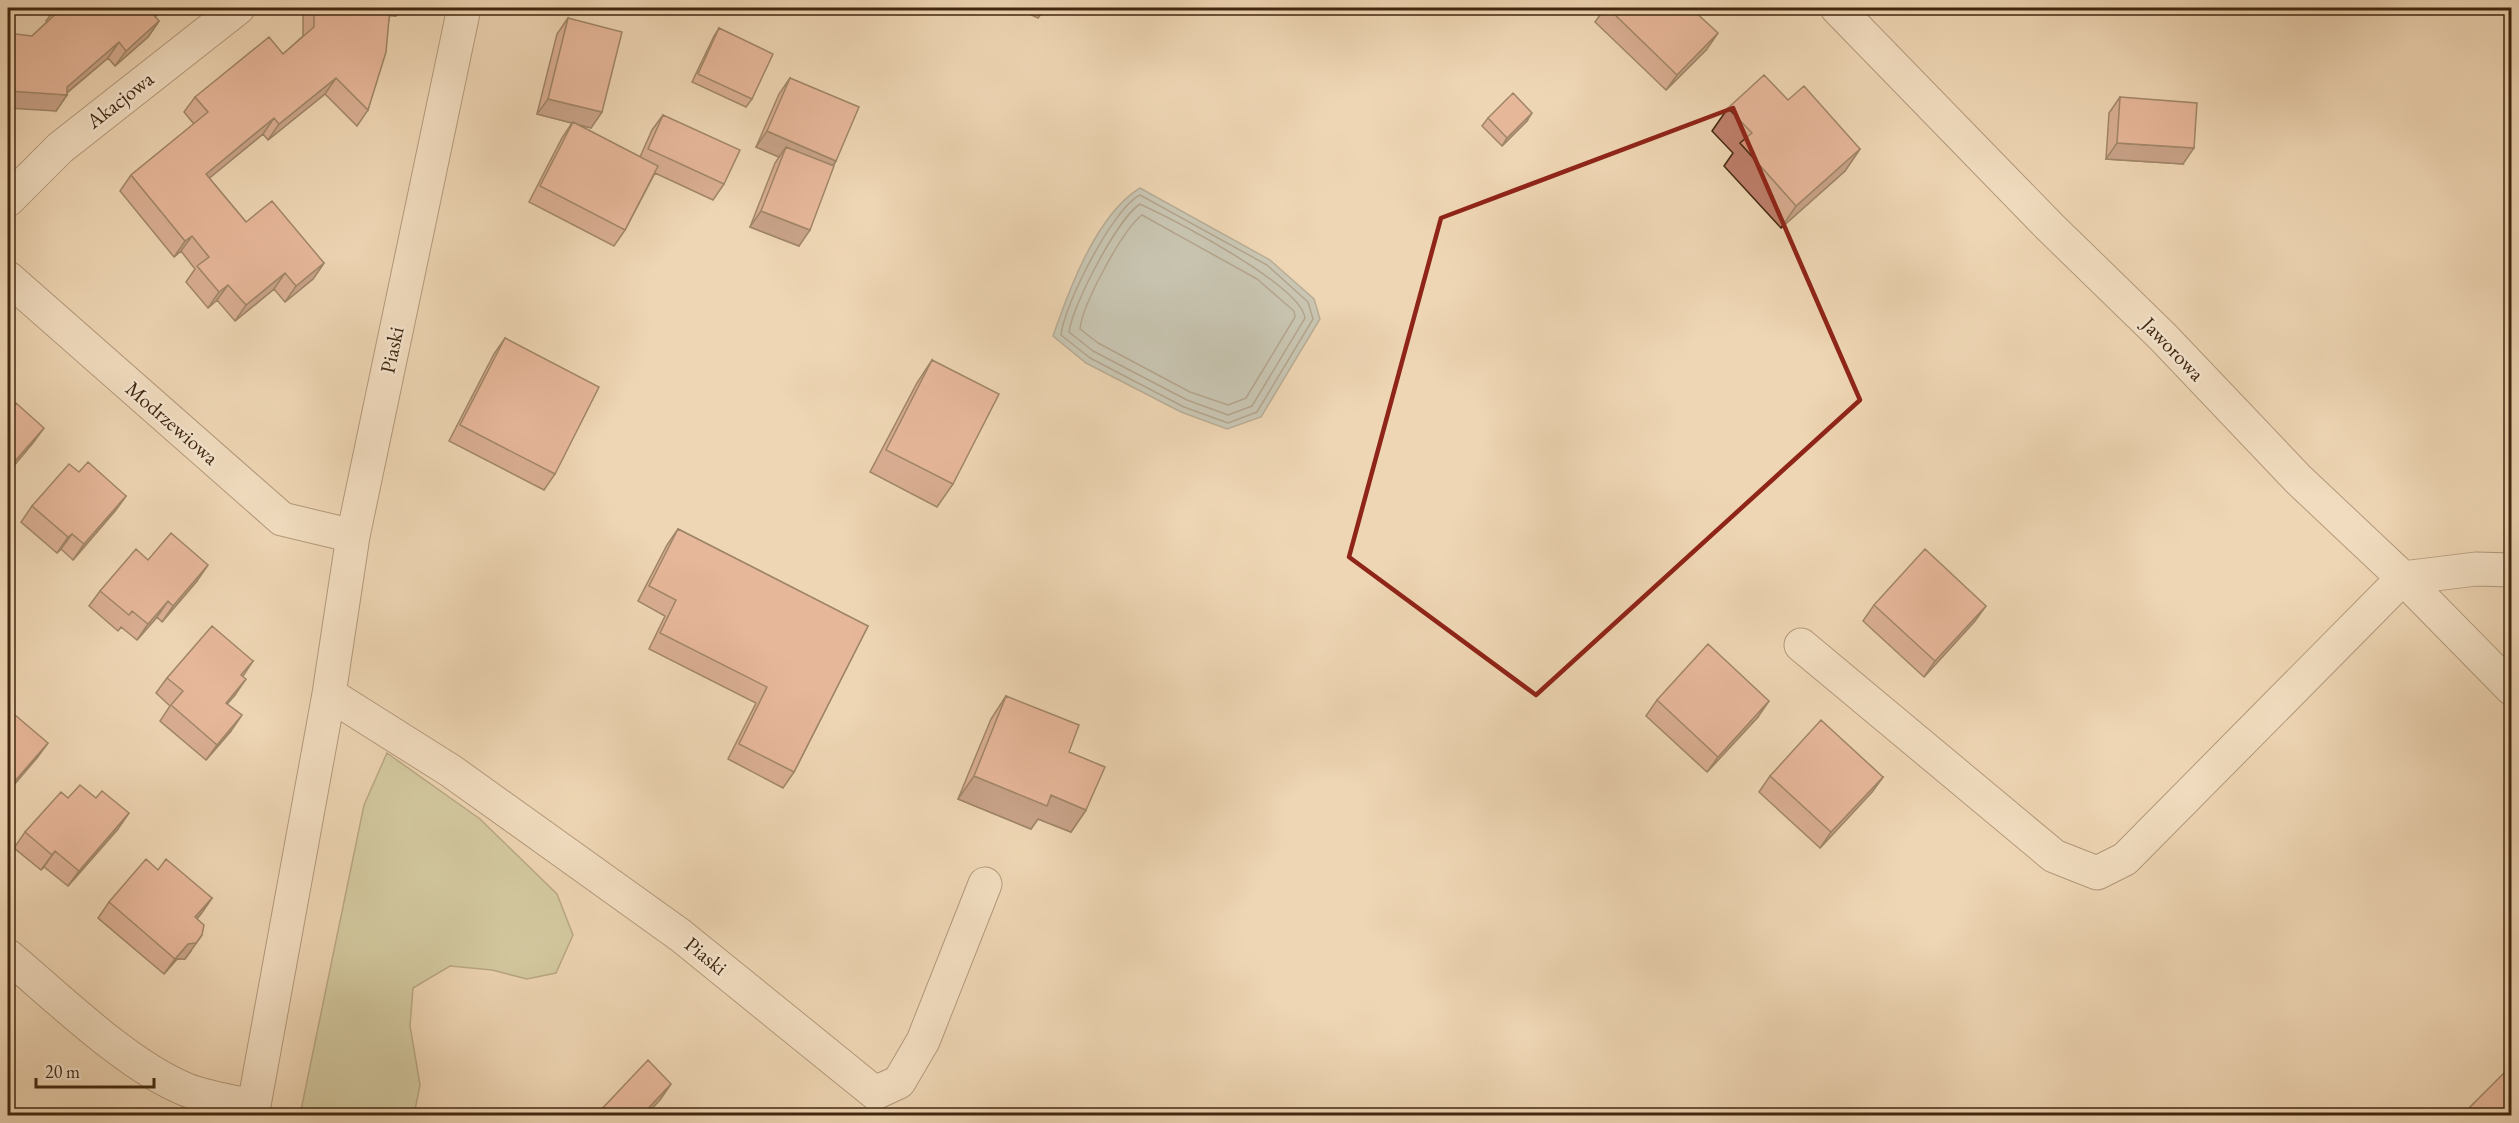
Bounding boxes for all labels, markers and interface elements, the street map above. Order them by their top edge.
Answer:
street label: Akacjowa [80,65,159,135]
street label: Jaworowa [2135,309,2211,387]
street label: Piaski [373,324,410,376]
street label: Modrzewiowa [120,375,225,471]
street label: Piaski [680,930,733,981]
scale bar [36,1051,154,1089]
text: 20 m [45,1060,80,1083]

